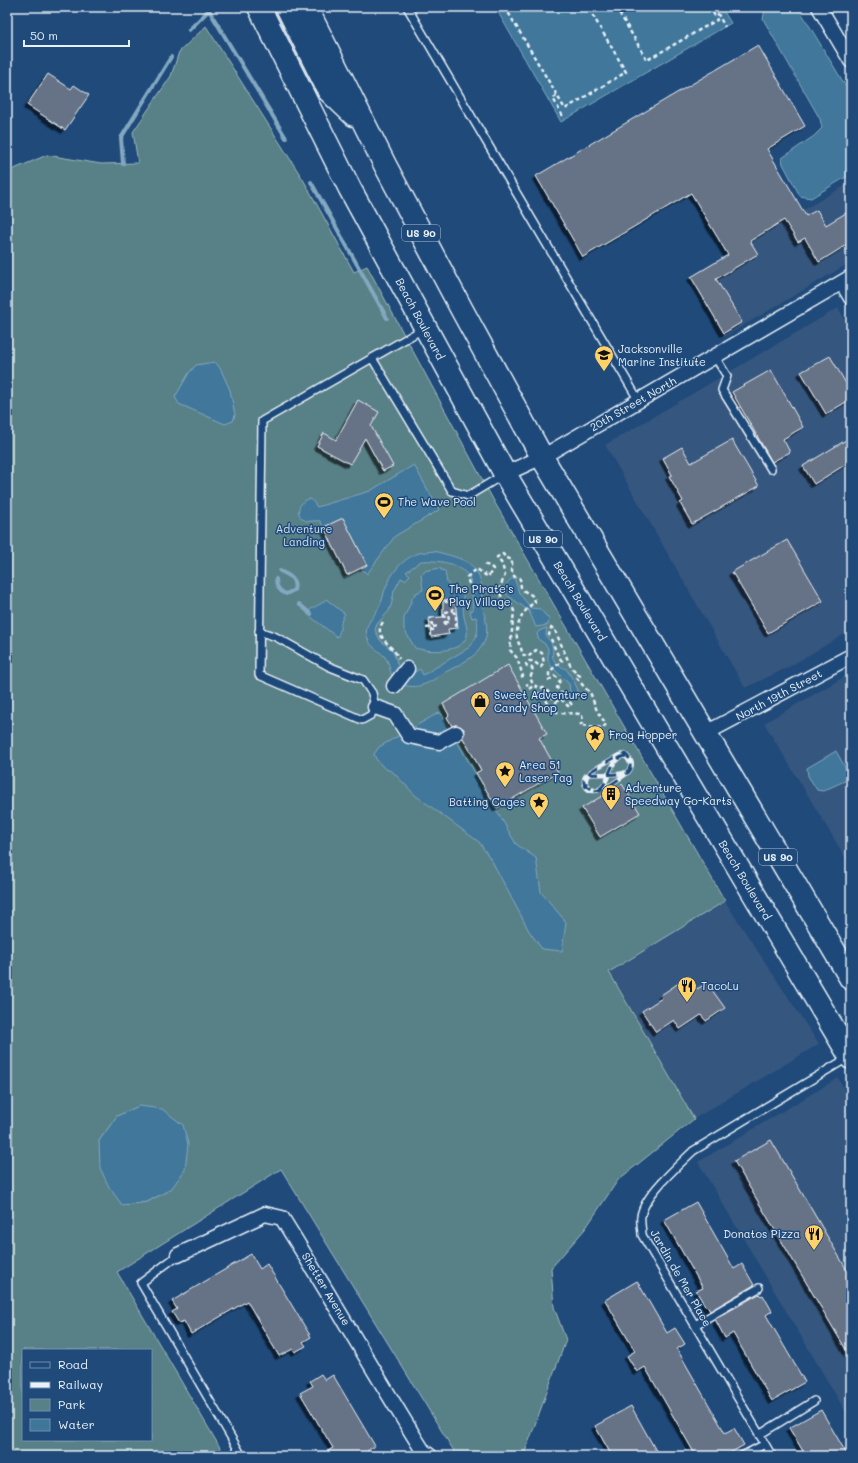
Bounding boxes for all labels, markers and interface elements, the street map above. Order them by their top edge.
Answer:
scale bar [24,22,129,48]
text: 50 m [30,27,58,43]
road number: US 90 [402,225,440,241]
street label: Beach Boulevard [393,275,448,362]
place label: Jacksonville Marine Institute [618,341,706,369]
school or university icon: Jacksonville Marine Institute [593,344,615,372]
street label: 20th Street North [587,373,679,434]
sports icon: The Wave Pool [373,491,395,519]
place label: The Wave Pool [398,494,476,509]
park label: Adventure Landing [276,521,332,549]
road number: US 90 [524,531,562,547]
street label: Beach Boulevard [551,558,610,644]
place label: The Pirate's Play Village [449,581,514,609]
sports icon: The Pirate's Play Village [424,584,446,612]
street label: North 19th Street [733,665,825,724]
place label: Sweet Adventure Candy Shop [494,687,587,715]
shop icon: Sweet Adventure Candy Shop [469,690,491,718]
place icon: Frog Hopper [584,724,606,752]
place label: Frog Hopper [609,727,677,742]
place label: Area 51 Laser Tag [519,757,572,785]
place icon: Area 51 Laser Tag [494,760,516,788]
place label: Adventure Speedway Go-Karts [625,780,732,808]
building icon: Adventure Speedway Go-Karts [600,783,622,811]
place icon: Batting Cages [528,791,550,819]
place label: Batting Cages [449,794,525,809]
street label: Beach Boulevard [716,837,775,923]
road number: US 90 [759,849,797,865]
restaurant icon: TacoLu [676,975,698,1003]
place label: TacoLu [701,978,739,993]
restaurant icon: Donatos Pizza [803,1223,825,1251]
street label: Jardin de Mer Place [647,1226,715,1329]
place label: Donatos Pizza [724,1226,800,1241]
street label: Shetter Avenue [299,1249,354,1328]
legend [22,1349,152,1441]
text: Road [58,1356,88,1372]
text: Railway [58,1376,103,1392]
text: Park [58,1396,85,1412]
text: Water [58,1416,95,1432]

